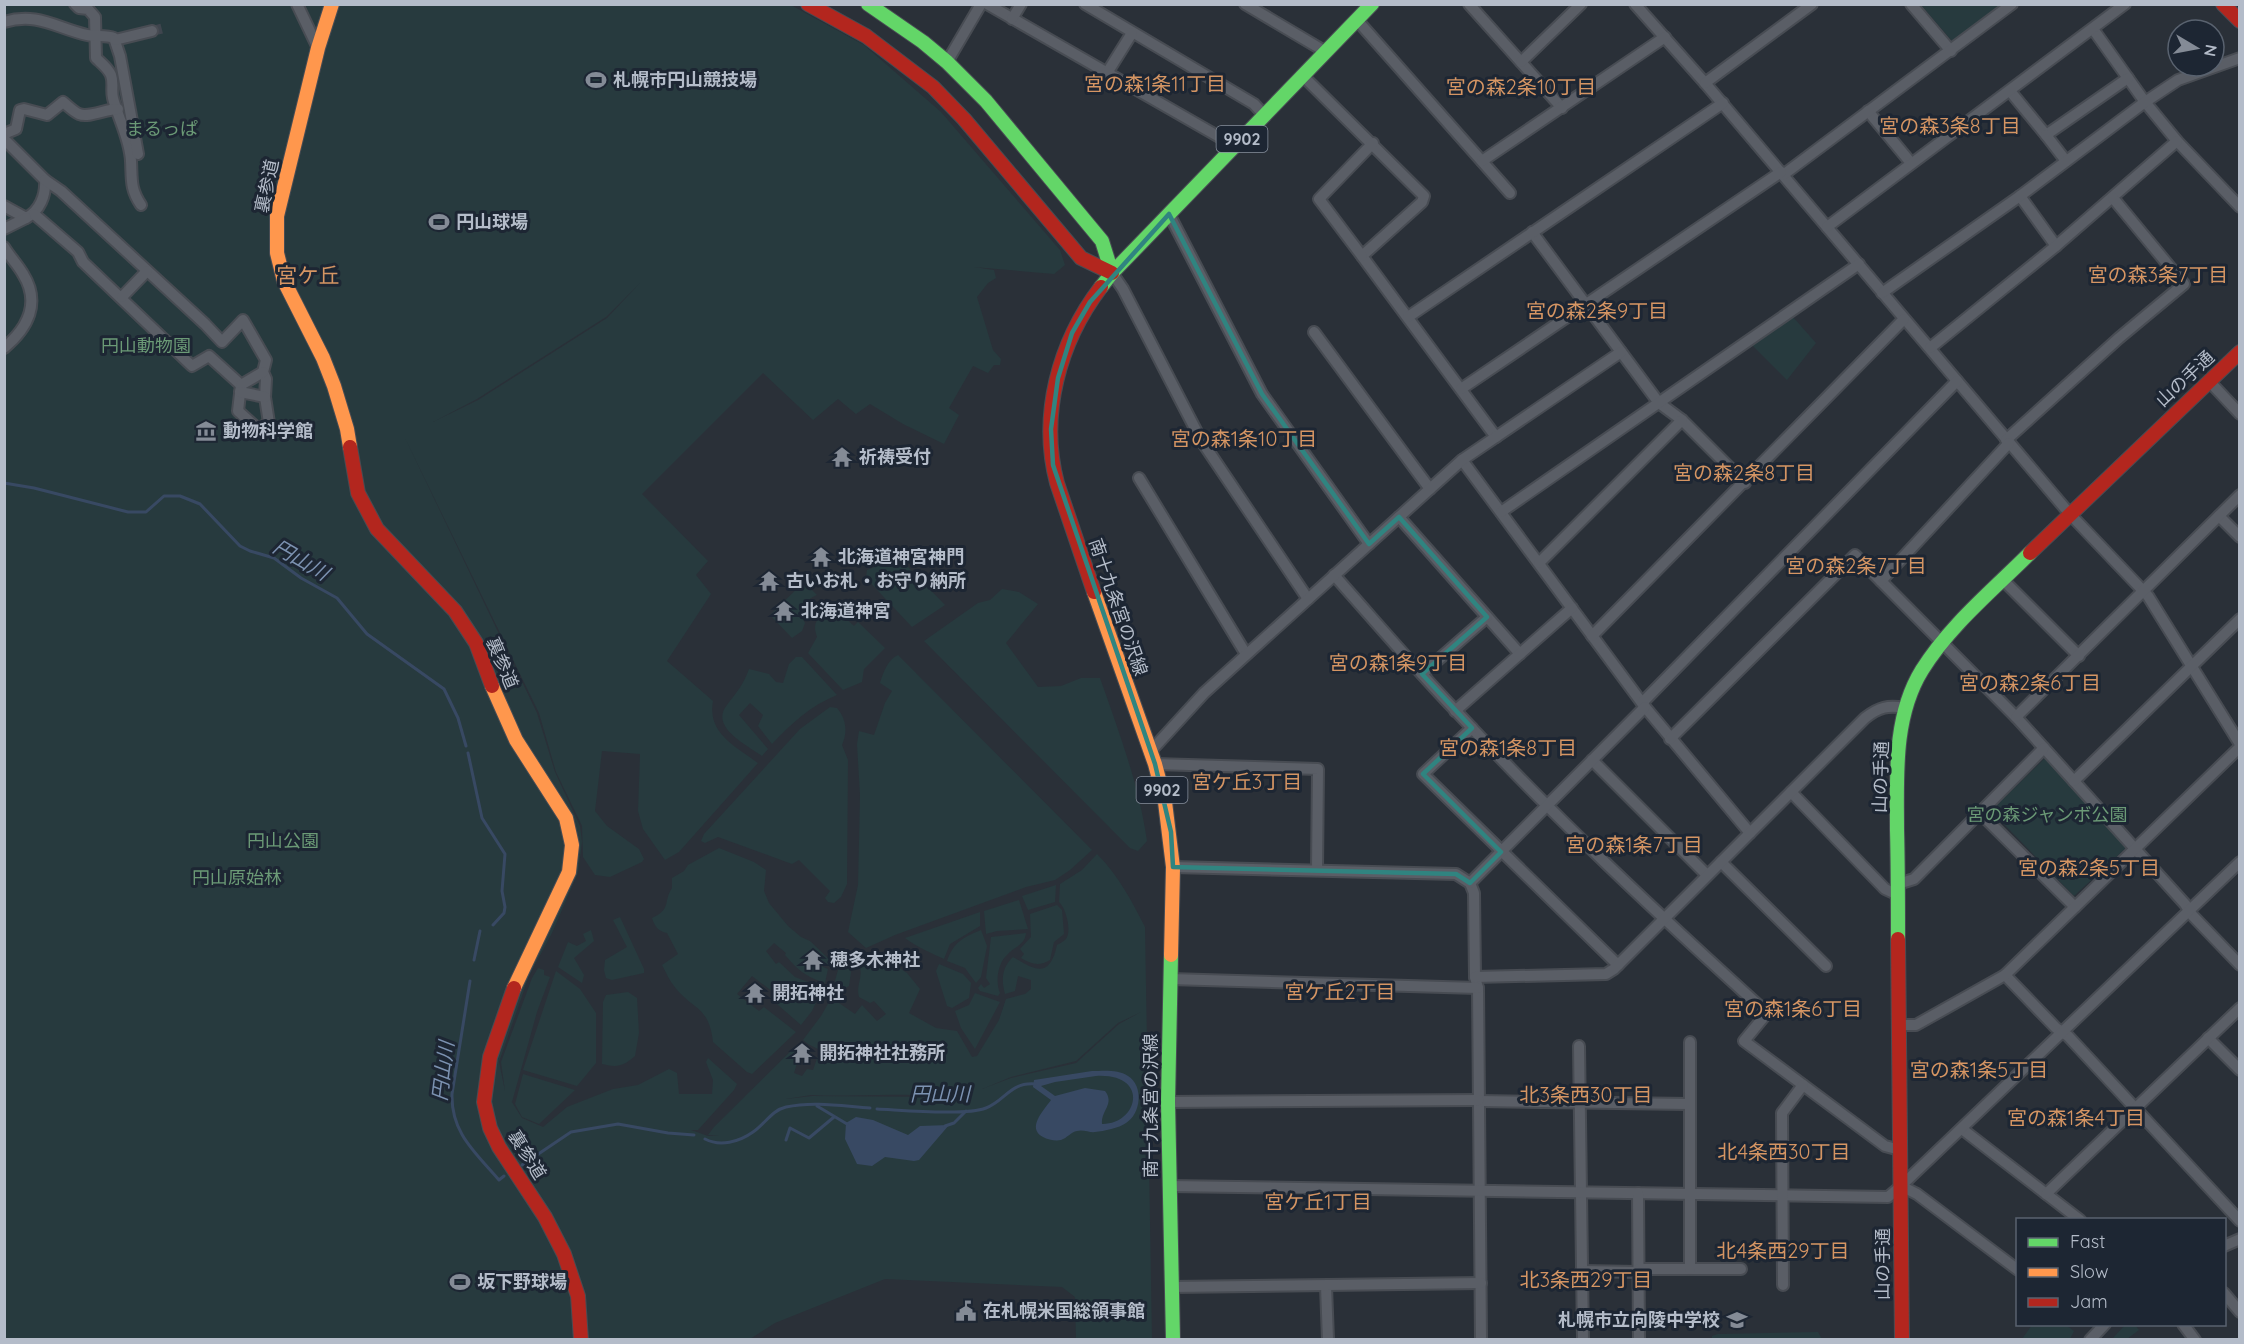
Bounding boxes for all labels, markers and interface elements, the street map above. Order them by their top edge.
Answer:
north arrow [2166,18,2226,78]
text: N [2200,43,2222,58]
sports icon: 札幌市円山競技場 [584,68,608,92]
place label: 札幌市円山競技場 [613,68,757,91]
district label: 宮の森1条11丁目 [1084,71,1226,96]
district label: 宮の森2条10丁目 [1446,74,1596,99]
district label: 宮の森3条8丁目 [1879,113,2021,138]
park label: まるっぱ [126,117,198,140]
road number: 9902 [1216,126,1268,152]
street label: 裏参道 [250,157,283,215]
sports icon: 円山球場 [427,210,451,234]
place label: 円山球場 [456,210,528,233]
district label: 宮ケ丘 [277,262,340,288]
district label: 宮の森3条7丁目 [2088,262,2228,287]
district label: 宮の森2条9丁目 [1526,298,1668,323]
park label: 円山動物園 [101,334,191,357]
street label: 山の手通 [2150,346,2219,412]
museum icon: 動物科学館 [194,419,218,443]
place label: 動物科学館 [223,419,313,442]
district label: 宮の森1条10丁目 [1171,426,1317,451]
temple icon: 祈祷受付 [830,445,854,469]
place label: 祈祷受付 [859,445,931,468]
district label: 宮の森2条8丁目 [1673,460,1815,485]
water label: 円山川 [269,534,335,586]
street label: 南十九条宮の沢線 [1084,535,1153,679]
temple icon: 北海道神宮神門 [809,545,833,569]
place label: 北海道神宮神門 [838,545,964,568]
district label: 宮の森2条7丁目 [1785,553,1927,578]
temple icon: 古いお札・お守り納所 [757,569,781,593]
place label: 古いお札・お守り納所 [786,569,966,592]
temple icon: 北海道神宮 [772,599,796,623]
place label: 北海道神宮 [801,599,891,622]
street label: 裏参道 [481,633,524,692]
district label: 宮の森1条9丁目 [1329,650,1467,675]
district label: 宮の森2条6丁目 [1959,670,2101,695]
district label: 宮の森1条8丁目 [1439,735,1577,760]
street label: 山の手通 [1868,741,1893,813]
district label: 宮ケ丘3丁目 [1192,769,1302,794]
road number: 9902 [1136,777,1188,803]
park label: 宮の森ジャンボ公園 [1966,803,2128,826]
park label: 円山公園 [247,829,319,852]
district label: 宮の森1条7丁目 [1565,832,1703,857]
district label: 宮の森2条5丁目 [2018,855,2160,880]
park label: 円山原始林 [192,866,282,889]
temple icon: 穂多木神社 [801,948,825,972]
place label: 穂多木神社 [830,948,920,971]
district label: 宮ケ丘2丁目 [1284,979,1396,1004]
temple icon: 開拓神社 [743,981,767,1005]
place label: 開拓神社 [772,981,844,1004]
district label: 宮の森1条6丁目 [1724,996,1862,1021]
street label: 南十九条宮の沢線 [1139,1034,1162,1178]
water label: 円山川 [426,1038,459,1102]
temple icon: 開拓神社社務所 [790,1041,814,1065]
place label: 開拓神社社務所 [819,1041,945,1064]
district label: 宮の森1条5丁目 [1910,1057,2048,1082]
water label: 円山川 [910,1081,972,1106]
district label: 北3条西30丁目 [1520,1082,1652,1107]
district label: 宮の森1条4丁目 [2007,1105,2145,1130]
street label: 裏参道 [503,1126,551,1184]
district label: 北4条西30丁目 [1718,1139,1850,1164]
district label: 宮ケ丘1丁目 [1264,1189,1372,1214]
legend [2016,1218,2226,1326]
street label: 山の手通 [1871,1228,1894,1300]
text: Fast [2070,1230,2105,1253]
district label: 北4条西29丁目 [1717,1238,1849,1263]
text: Slow [2070,1260,2108,1283]
district label: 北3条西29丁目 [1520,1267,1652,1292]
sports icon: 坂下野球場 [448,1270,472,1294]
place label: 坂下野球場 [477,1270,567,1293]
text: Jam [2070,1290,2108,1313]
public building icon: 在札幌米国総領事館 [954,1299,978,1323]
place label: 在札幌米国総領事館 [983,1299,1145,1322]
place label: 札幌市立向陵中学校 [1558,1308,1720,1331]
school or university icon: 札幌市立向陵中学校 [1725,1308,1749,1332]

